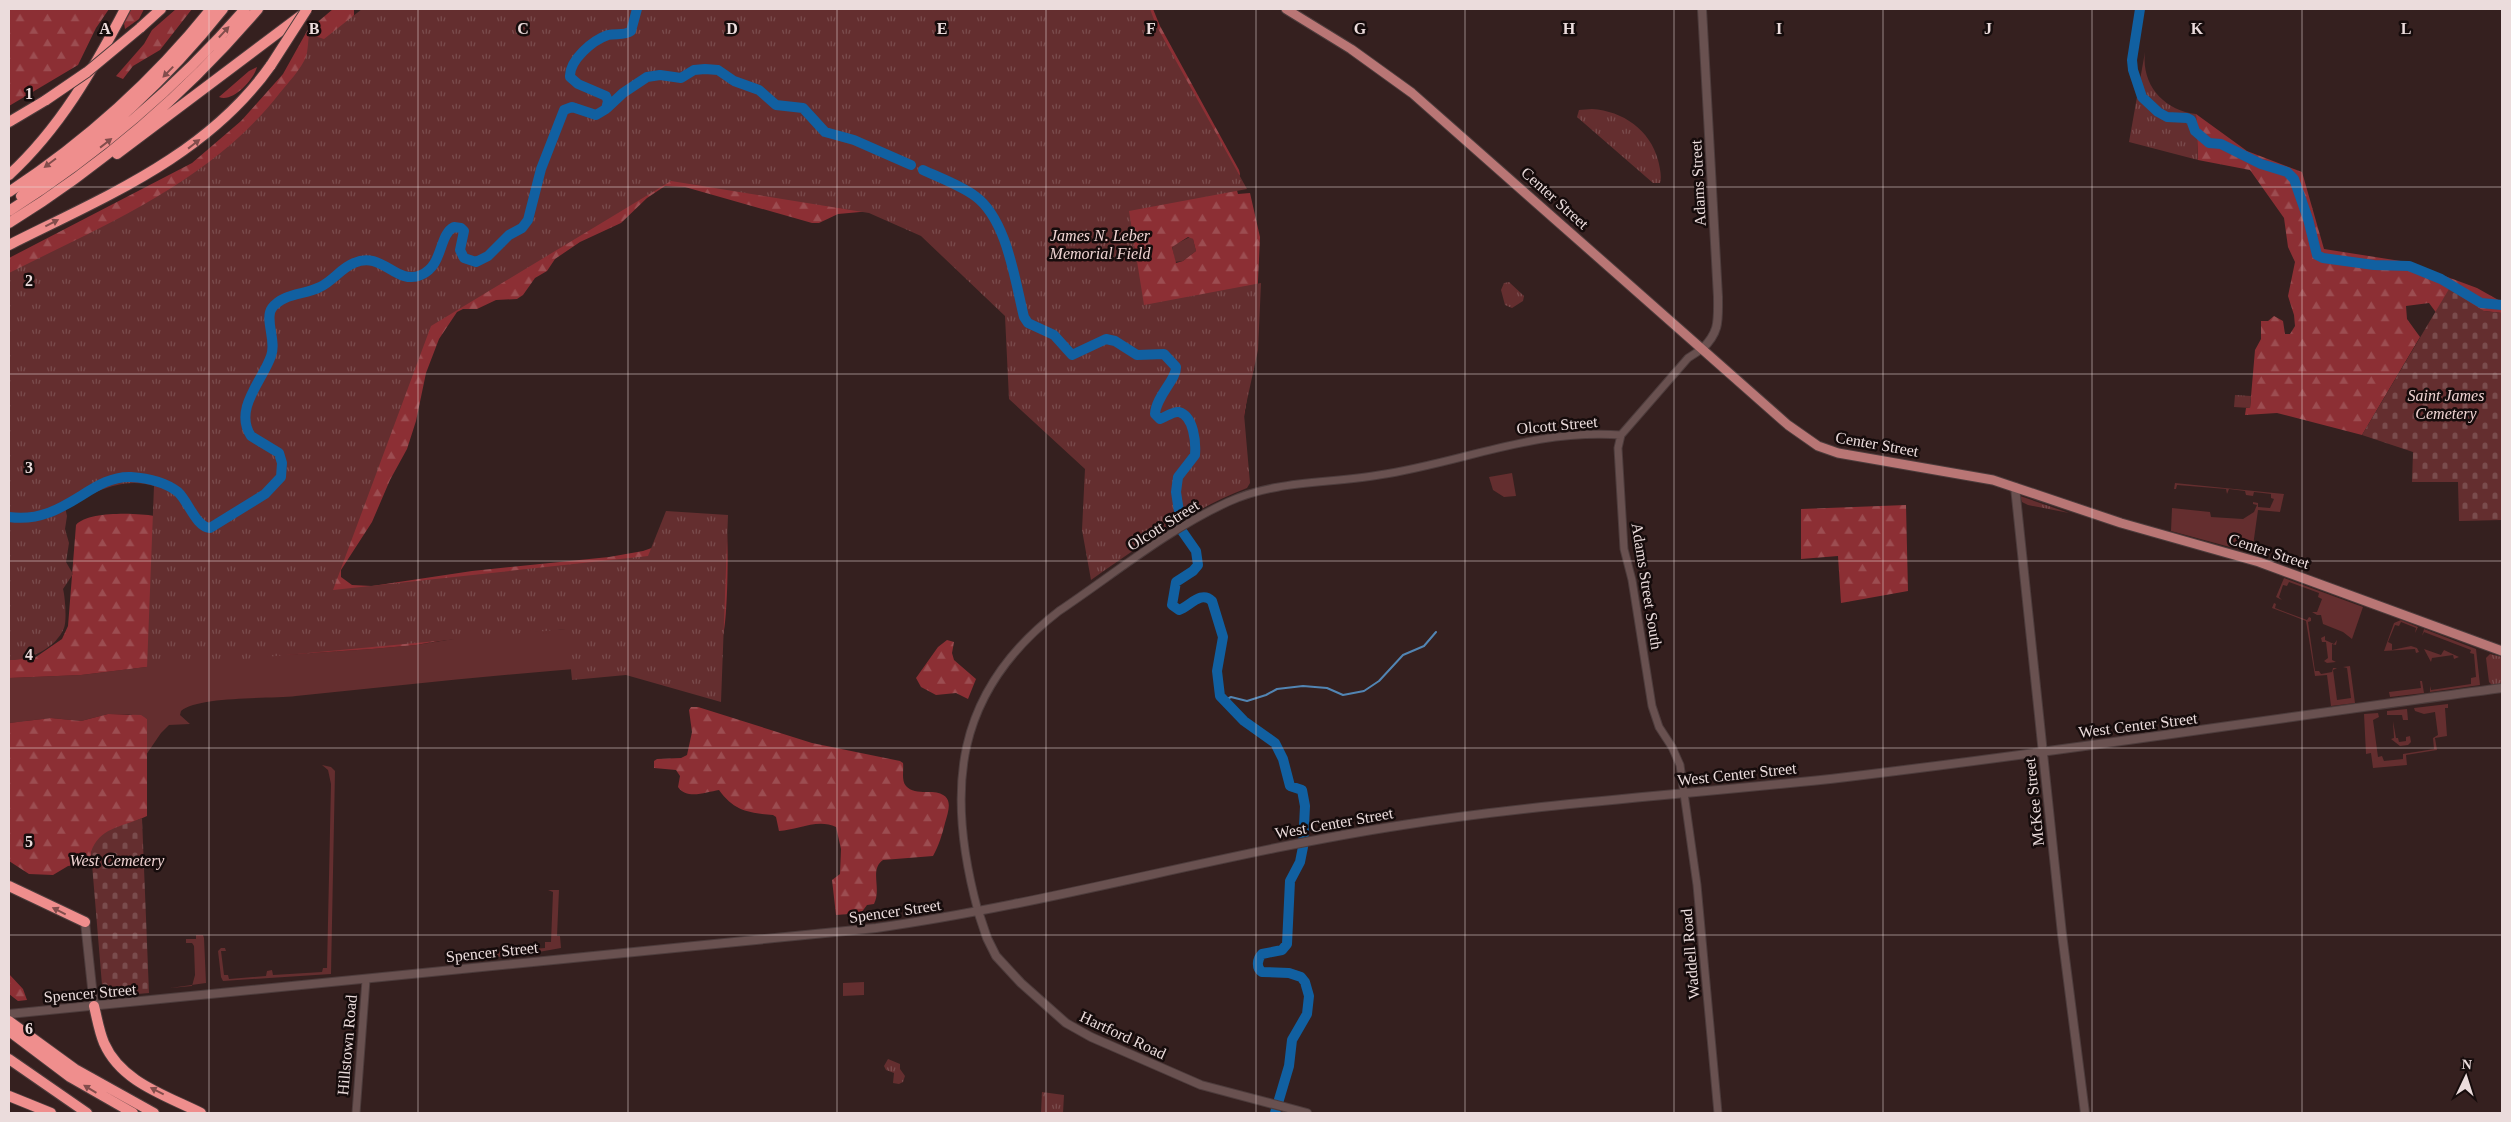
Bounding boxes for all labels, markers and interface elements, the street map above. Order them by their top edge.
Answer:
text: A [99,20,111,37]
text: B [309,20,320,37]
text: C [517,20,529,37]
text: D [726,20,738,37]
text: E [937,20,947,37]
text: F [1146,20,1156,37]
text: G [1354,20,1367,37]
text: H [1563,20,1576,37]
text: I [1776,20,1782,37]
text: J [1984,20,1992,37]
text: K [2191,20,2204,37]
text: L [2401,20,2411,37]
one-way arrow [219,26,230,39]
one-way arrow [162,65,174,77]
text: 1 [25,85,33,102]
one-way arrow [99,138,113,148]
one-way arrow [187,139,201,149]
street label: Adams Street [1687,139,1709,227]
one-way arrow [43,158,57,168]
street label: Center Street [1518,164,1592,233]
one-way arrow [45,219,59,227]
park label: James N. Leber Memorial Field [1049,227,1151,262]
text: 2 [25,272,33,289]
park label: Saint James Cemetery [2408,387,2484,423]
street label: Olcott Street [1516,413,1599,437]
street label: Center Street [1834,428,1920,460]
text: 3 [25,459,33,476]
street label: Olcott Street [1124,496,1202,554]
street label: Adams Street South [1629,521,1665,651]
street label: Center Street [2226,530,2312,572]
text: 4 [25,646,33,663]
street label: West Center Street [2078,709,2199,741]
street label: McKee Street [2021,757,2047,847]
street label: West Center Street [1677,759,1798,789]
street label: West Center Street [1274,804,1395,842]
text: 5 [25,833,33,850]
park label: West Cemetery [70,852,165,870]
street label: Spencer Street [848,896,943,927]
one-way arrow [52,907,66,915]
street label: Waddell Road [1678,908,1702,1000]
street label: Spencer Street [445,939,540,966]
street label: Spencer Street [43,980,138,1007]
street label: Hillstown Road [334,994,360,1096]
street label: Hartford Road [1077,1008,1169,1062]
text: 6 [25,1020,33,1037]
north arrow [2441,1052,2491,1102]
text: N [2461,1057,2472,1072]
one-way arrow [84,1085,97,1094]
one-way arrow [150,1087,164,1095]

